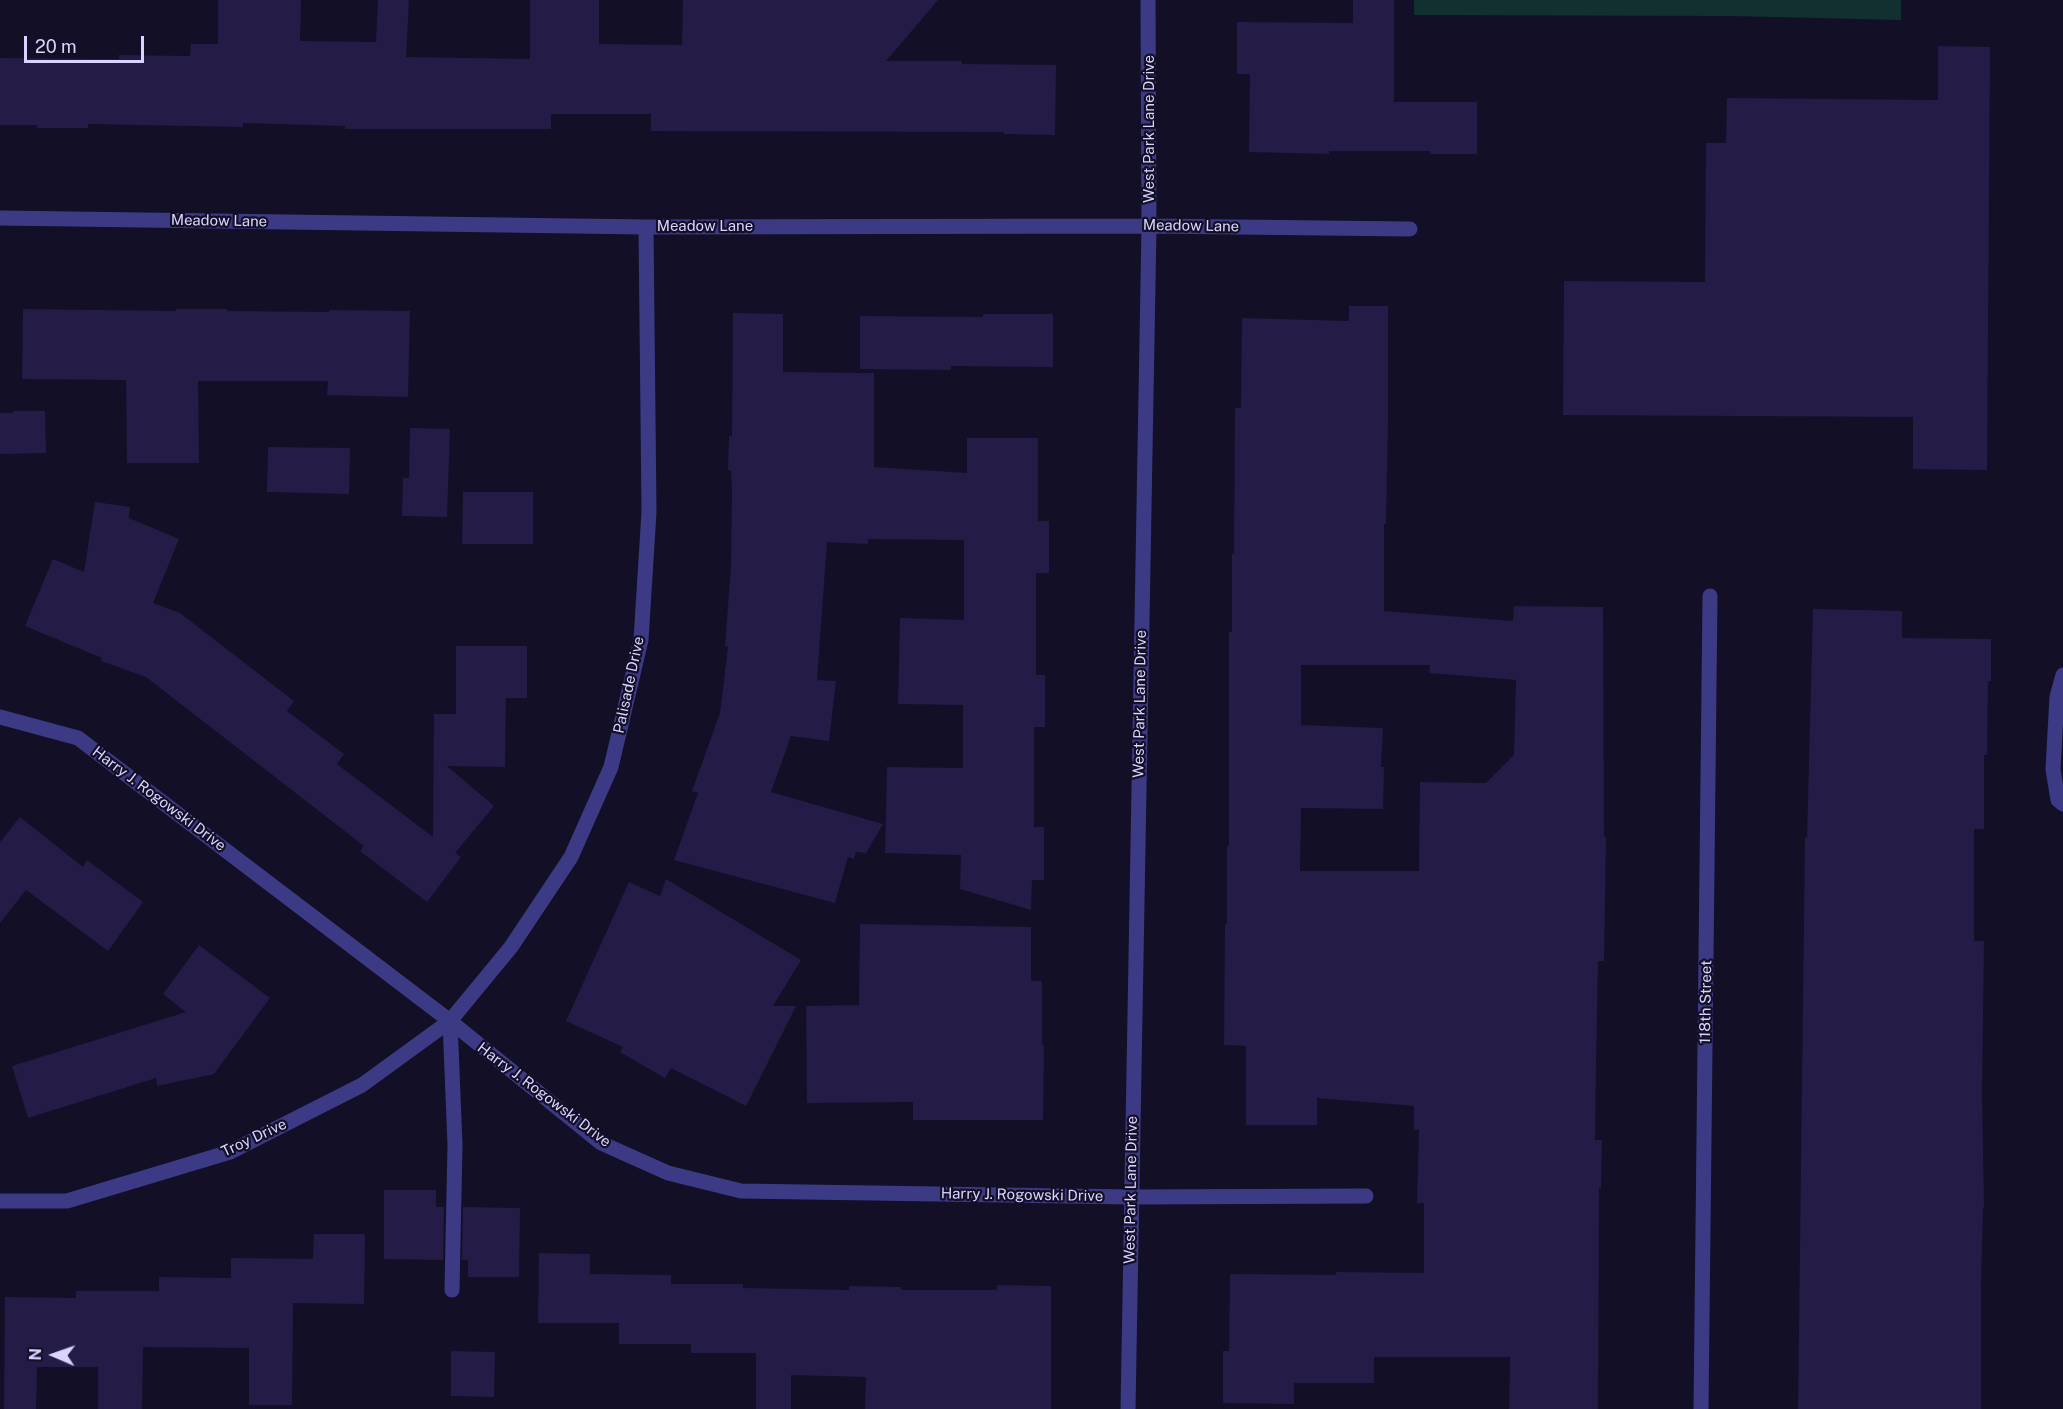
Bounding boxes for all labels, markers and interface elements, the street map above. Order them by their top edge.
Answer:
scale bar [27,24,147,62]
text: 20 m [35,36,77,57]
street label: West Park Lane Drive [1140,55,1158,203]
street label: Meadow Lane [171,211,267,231]
street label: Meadow Lane [1143,216,1239,236]
street label: Meadow Lane [657,217,753,235]
street label: West Park Lane Drive [1130,630,1150,778]
street label: Palisade Drive [610,635,648,735]
street label: Harry J. Rogowski Drive [89,743,229,855]
street label: 118th Street [1696,960,1716,1044]
street label: Harry J. Rogowski Drive [474,1039,614,1151]
street label: Troy Drive [218,1115,290,1161]
street label: West Park Lane Drive [1121,1116,1141,1264]
street label: Harry J. Rogowski Drive [941,1185,1103,1205]
north arrow [24,1325,84,1385]
text: N [26,1348,45,1361]

